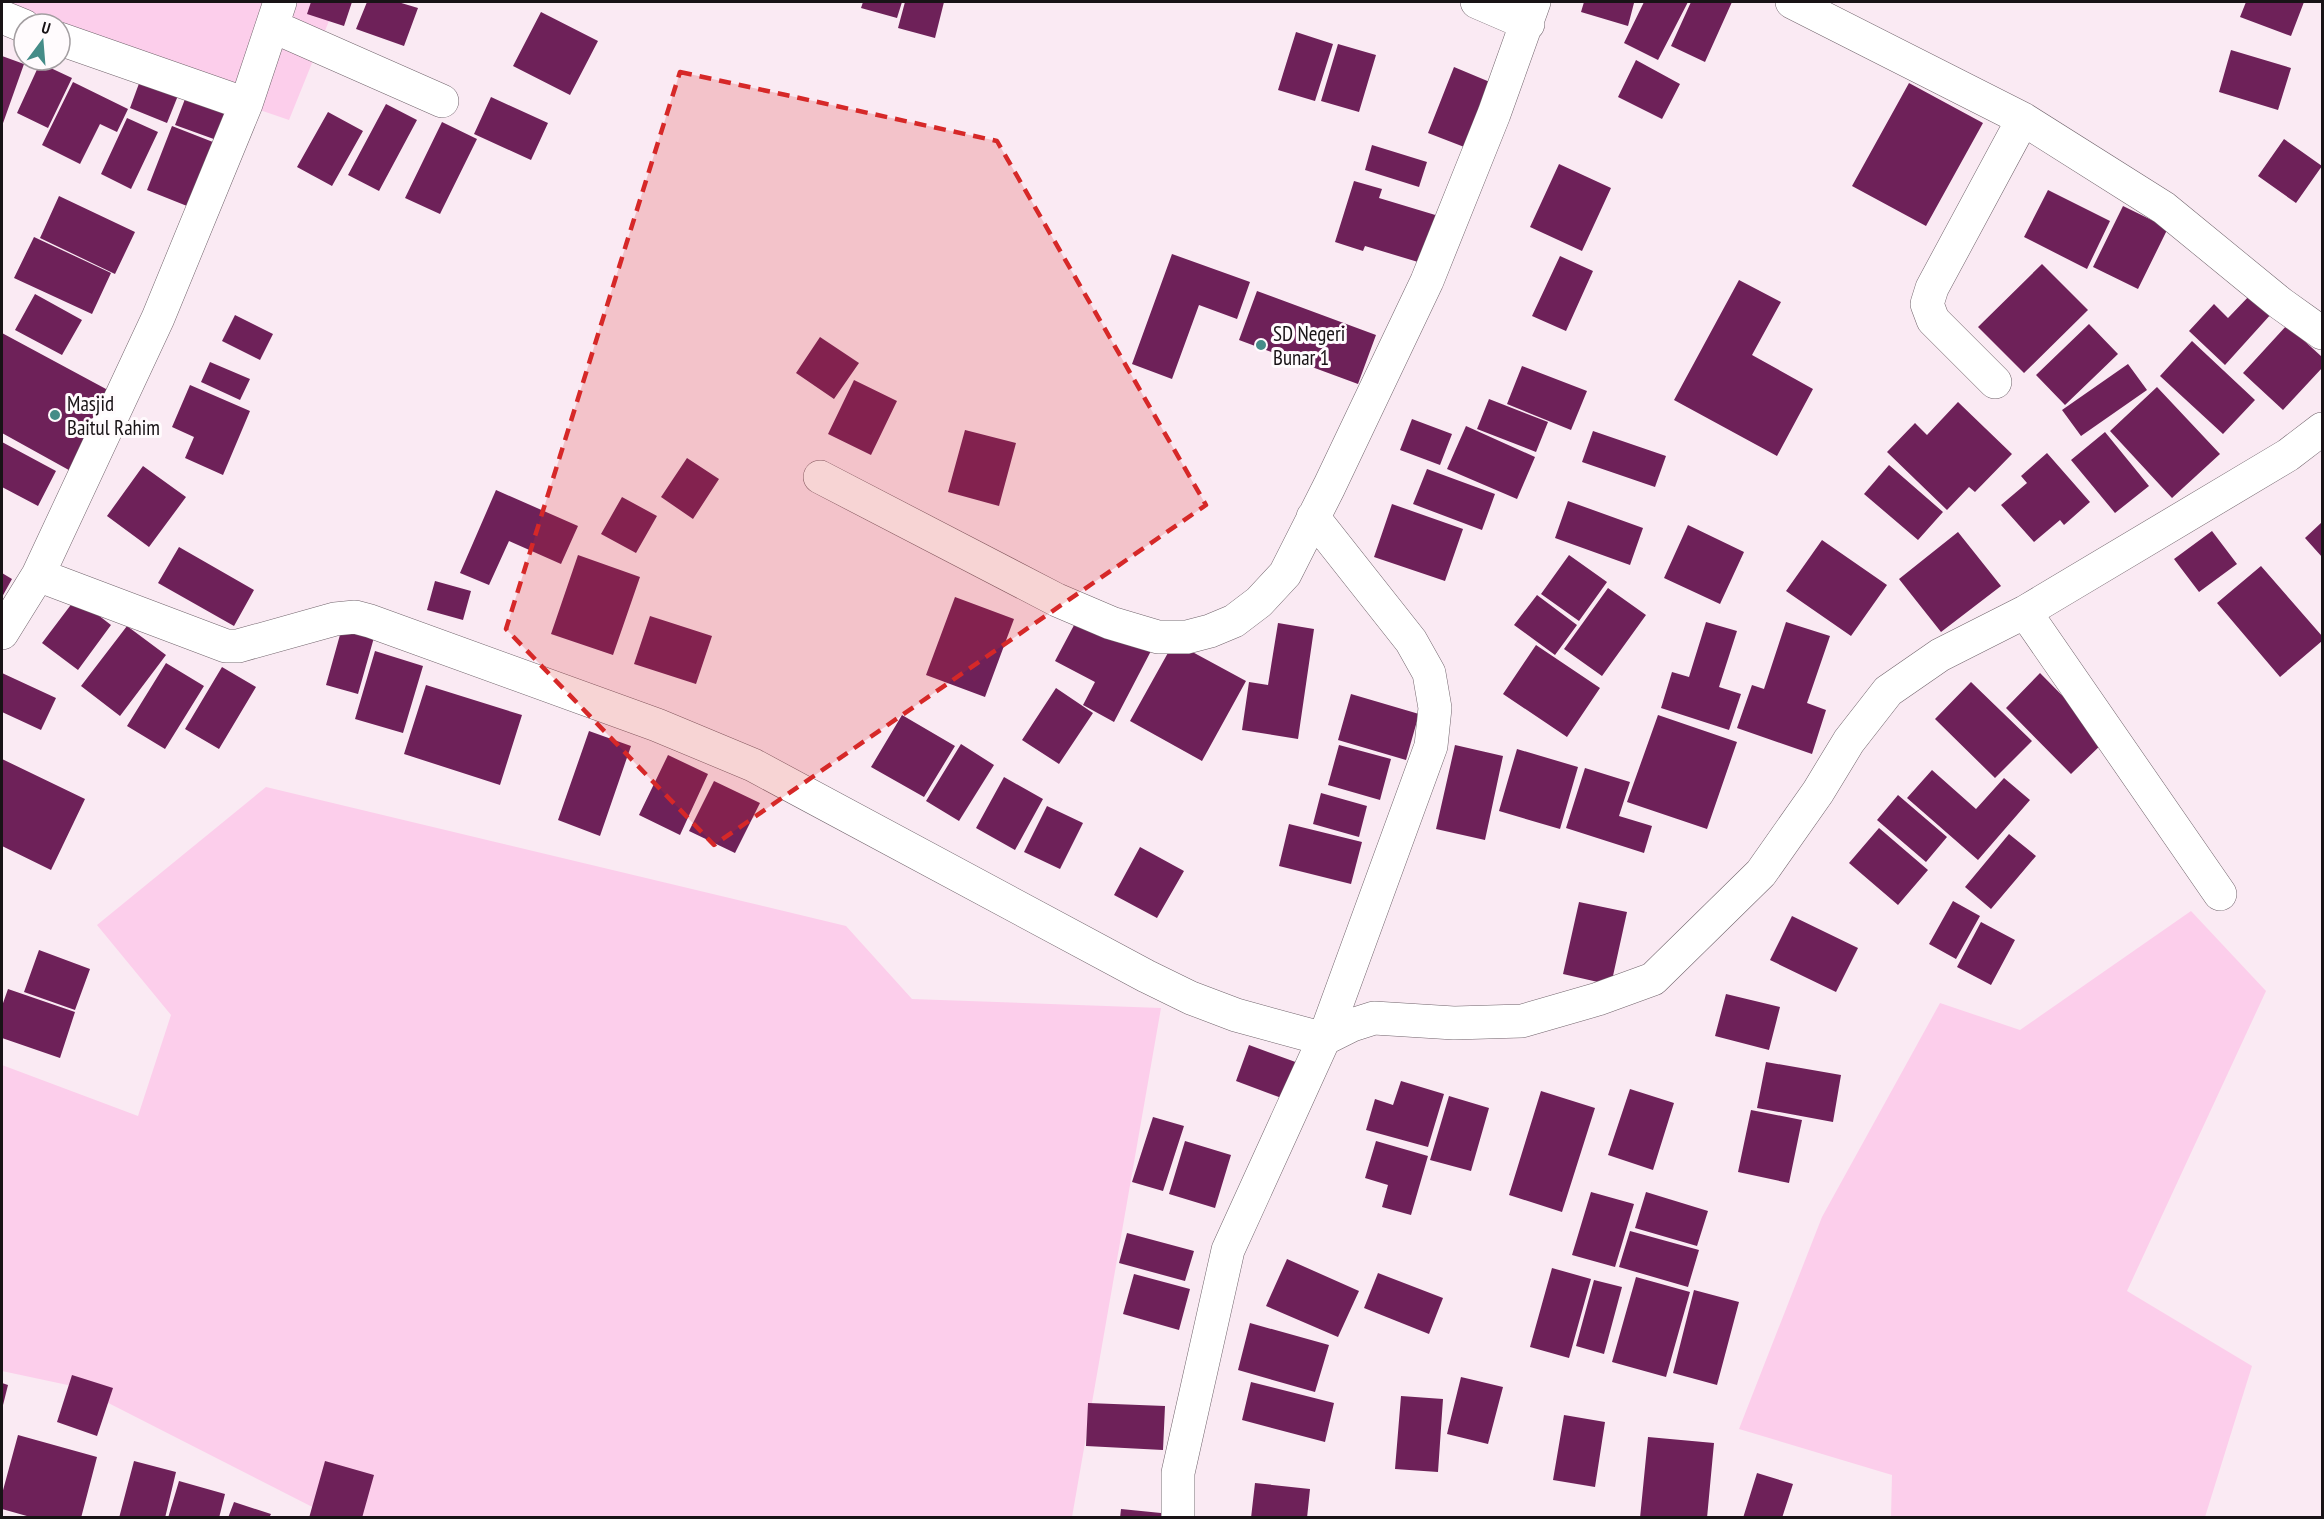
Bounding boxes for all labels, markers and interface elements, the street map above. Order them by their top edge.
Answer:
north arrow [12,12,72,72]
text: U [39,17,53,38]
place label: SD Negeri Bunar 1 [1273,320,1345,371]
marker: SD Negeri Bunar 1 [1254,338,1268,352]
place label: Masjid Baitul Rahim [67,390,160,441]
marker: Masjid Baitul Rahim [48,408,62,422]

